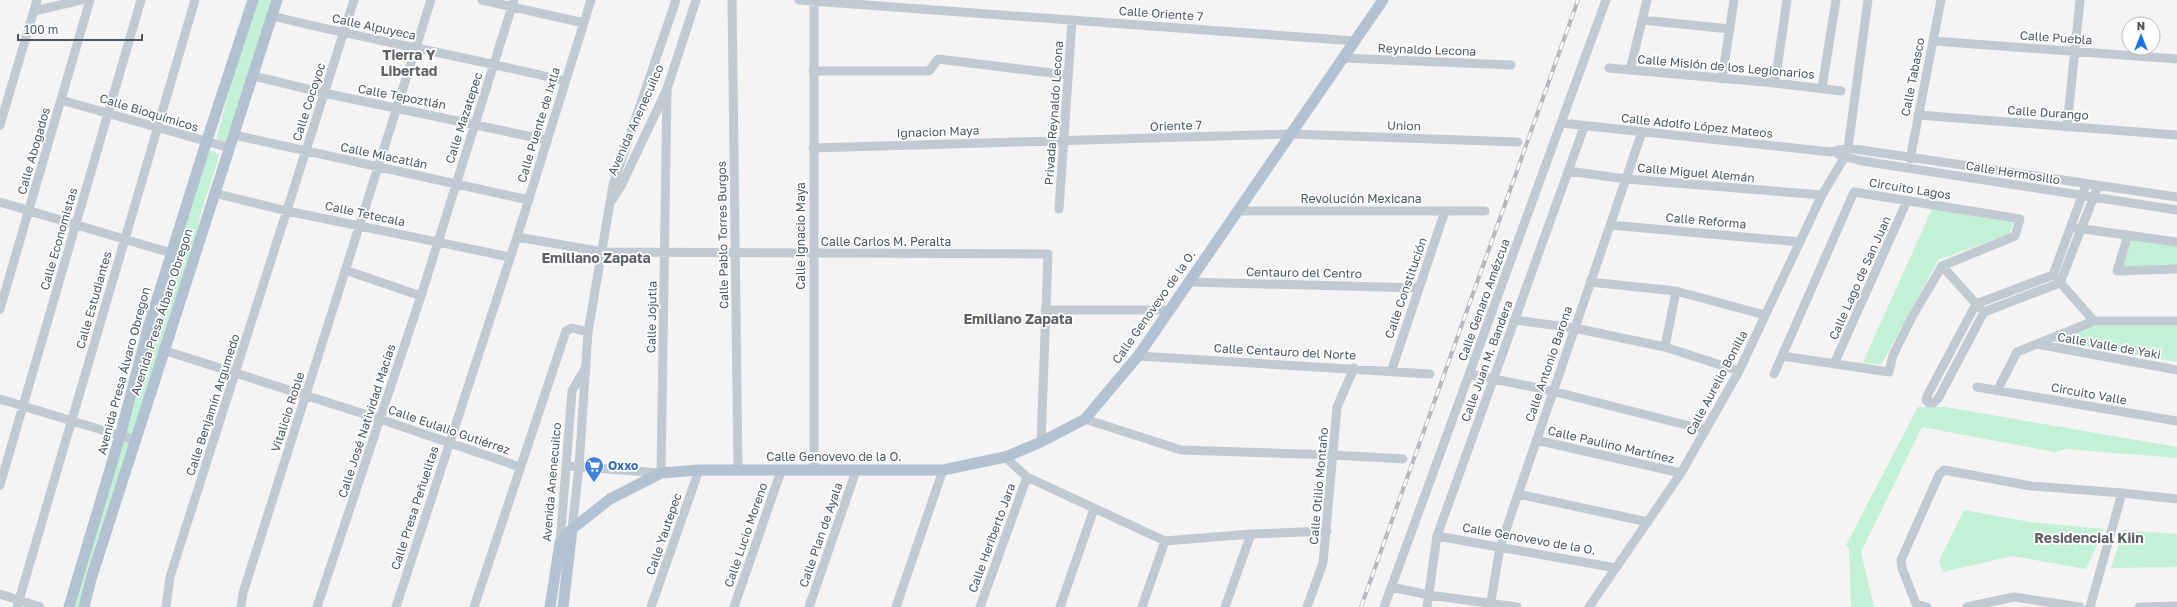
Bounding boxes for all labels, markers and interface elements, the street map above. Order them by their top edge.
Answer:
street label: Calle Oriente 7 [1118,3,1204,24]
street label: Calle Alpuyeca [331,10,417,43]
scale bar [18,16,142,42]
north arrow [2121,16,2161,56]
text: N [2137,19,2145,32]
text: 100 m [24,22,58,37]
street label: Calle Puebla [2019,27,2093,48]
street label: Calle Tabasco [1898,36,1927,118]
street label: Privada Reynaldo Lecona [1041,40,1066,186]
street label: Reynaldo Lecona [1378,40,1477,59]
district label: Tierra Y Libertad [381,46,437,79]
street label: Calle Misión de los Legionarios [1637,51,1815,82]
street label: Calle Cocoyoc [289,60,328,143]
street label: Avenida Anenecuilco [604,62,667,178]
street label: Calle Puente de Ixtla [514,65,563,184]
street label: Calle Mazatepec [442,70,485,165]
street label: Calle Tepoztlán [357,81,447,112]
street label: Calle Bioquímicos [98,90,200,135]
street label: Calle Durango [2007,102,2089,123]
street label: Calle Abogados [14,105,53,196]
street label: Calle Adolfo López Mateos [1620,110,1774,141]
street label: Oriente 7 [1150,117,1202,134]
street label: Union [1387,117,1421,134]
street label: Ignacion Maya [896,123,980,140]
street label: Calle Miacatlán [339,139,429,172]
street label: Calle Hermosillo [1965,158,2061,187]
street label: Calle Miguel Alemán [1637,160,1755,185]
street label: Calle Pablo Torres Burgos [714,161,731,309]
street label: Circuito Lagos [1868,175,1952,202]
street label: Calle Ignacio Maya [793,182,808,290]
street label: Calle Economistas [37,186,80,292]
street label: Revolución Mexicana [1300,191,1422,206]
street label: Calle Tetecala [324,198,407,229]
street label: Calle Reforma [1665,210,1747,231]
street label: Calle Lago de San Juan [1825,214,1894,342]
street label: Avenida Presa Álbaro Obregon [127,227,196,397]
street label: Calle Carlos M. Peralta [821,234,951,249]
street label: Calle Constitución [1381,235,1430,340]
street label: Calle Genaro Amézcua [1454,237,1513,363]
street label: Calle Genovevo de la O. [1109,247,1199,366]
street label: Calle Estudiantes [72,249,115,350]
district label: Emiliano Zapata [541,249,651,266]
street label: Centauro del Centro [1246,264,1362,281]
street label: Calle Jojutla [643,281,660,353]
street label: Avenida Presa Álvaro Obregon [94,285,153,456]
street label: Calle Juan M. Bandera [1458,298,1516,424]
street label: Calle Antonio Barona [1522,304,1575,424]
district label: Emiliano Zapata [963,310,1073,327]
street label: Calle Aurelio Bonilla [1683,328,1751,438]
street label: Calle Valle de Yaki [2056,329,2162,362]
street label: Calle Benjamín Argumedo [182,332,243,478]
street label: Calle Centauro del Norte [1213,340,1357,363]
street label: Calle José Natividad Macías [335,342,399,500]
street label: Vitalicio Roble [268,370,308,454]
street label: Circuito Valle [2050,379,2128,408]
street label: Calle Eulalio Gutiérrez [386,402,512,457]
street label: Avenida Anenecuilco [539,422,564,542]
street label: Calle Paulino Martínez [1546,423,1676,466]
street label: Calle Otilio Montaño [1306,427,1331,545]
street label: Calle Presa Peñuelitas [387,444,442,572]
street label: Calle Genovevo de la O. [766,449,902,464]
supermarket icon: Oxxo [583,455,605,483]
place label: Oxxo [608,458,638,473]
street label: Calle Lucio Moreno [721,480,771,589]
street label: Calle Plan de Ayala [796,481,845,589]
street label: Calle Heriberto Jara [965,481,1018,595]
street label: Calle Yautepec [642,490,685,577]
street label: Calle Genovevo de la O. [1461,519,1597,558]
district label: Residencial Kiin [2034,529,2144,546]

